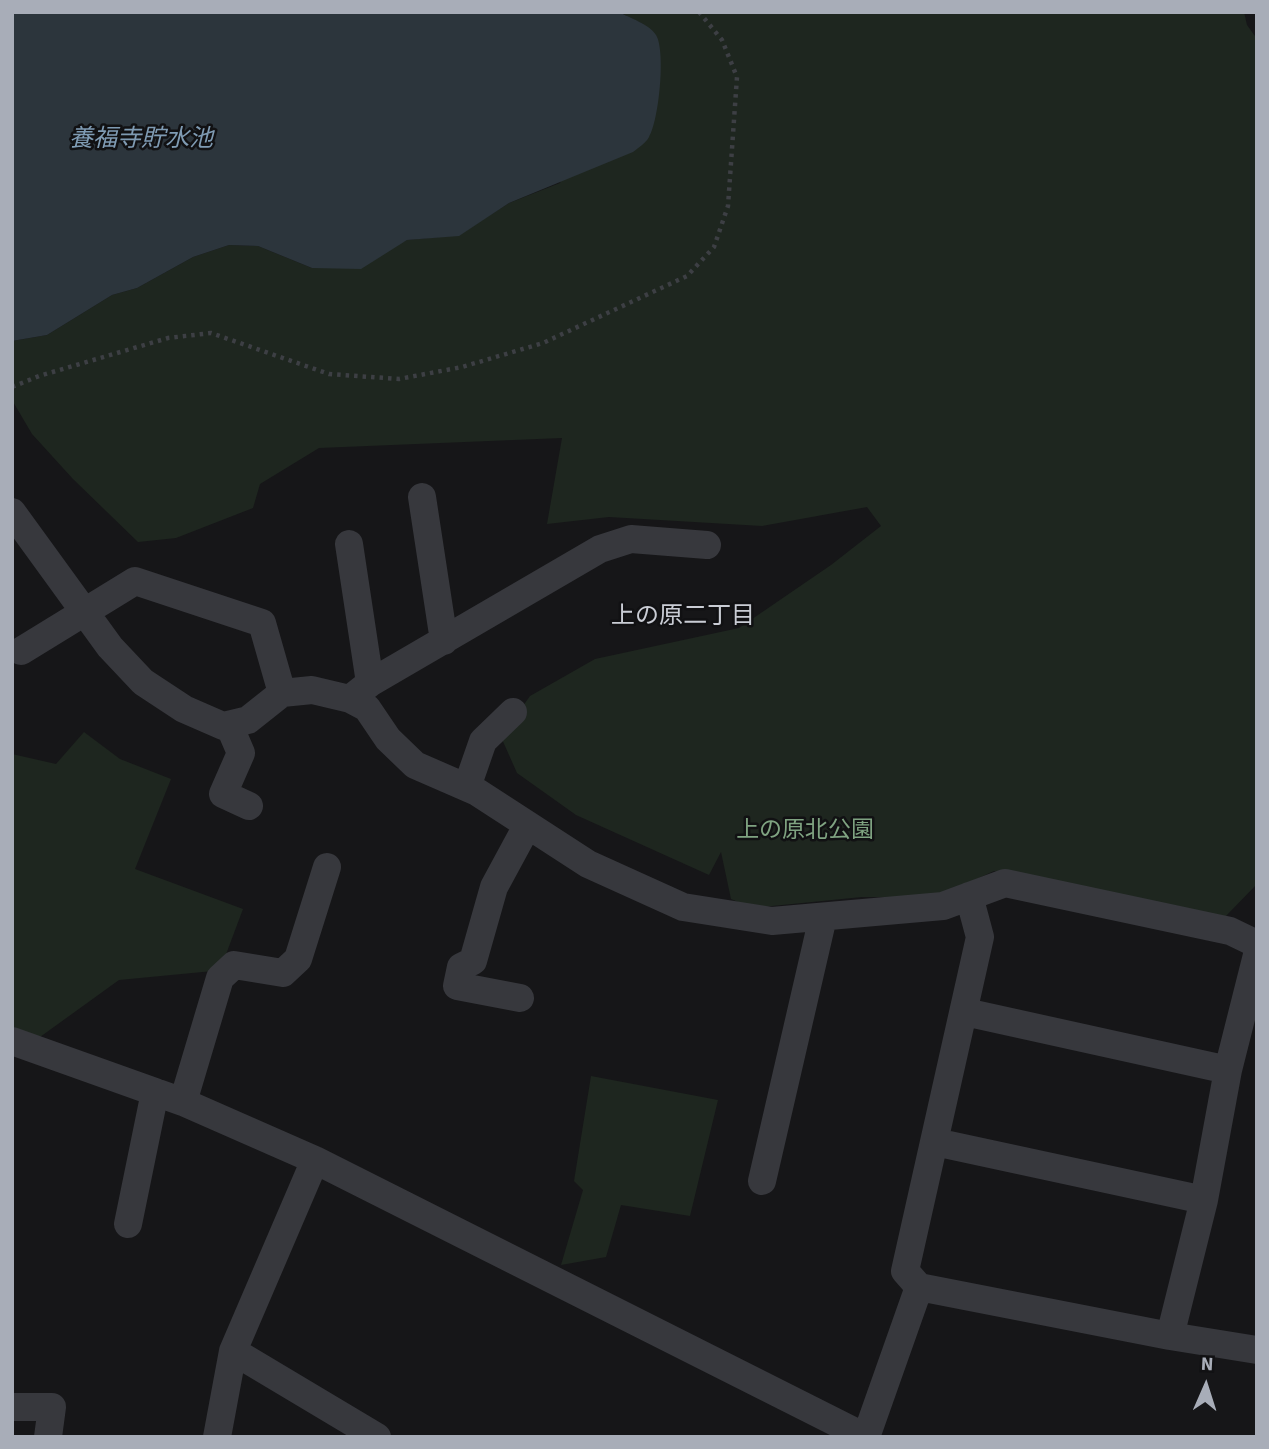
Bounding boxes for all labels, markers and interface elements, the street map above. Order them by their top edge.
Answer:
water label: 養福寺貯水池 [69,127,213,155]
district label: 上の原二丁目 [611,604,755,632]
park label: 上の原北公園 [736,818,874,846]
north arrow [1171,1351,1241,1421]
text: N [1200,1351,1214,1378]

